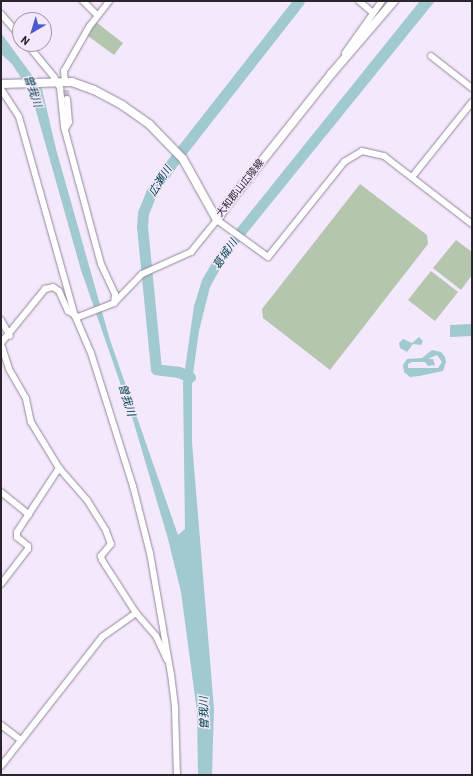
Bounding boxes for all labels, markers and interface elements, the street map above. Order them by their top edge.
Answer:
north arrow [12,12,52,52]
text: N [18,34,32,48]
water label: 曽我川 [22,73,44,109]
street label: 大和郡山広陵線 [214,157,266,219]
water label: 広瀬川 [146,164,174,198]
water label: 葛城川 [210,237,240,271]
water label: 曽我川 [116,382,138,418]
water label: 曽我川 [197,696,211,730]

